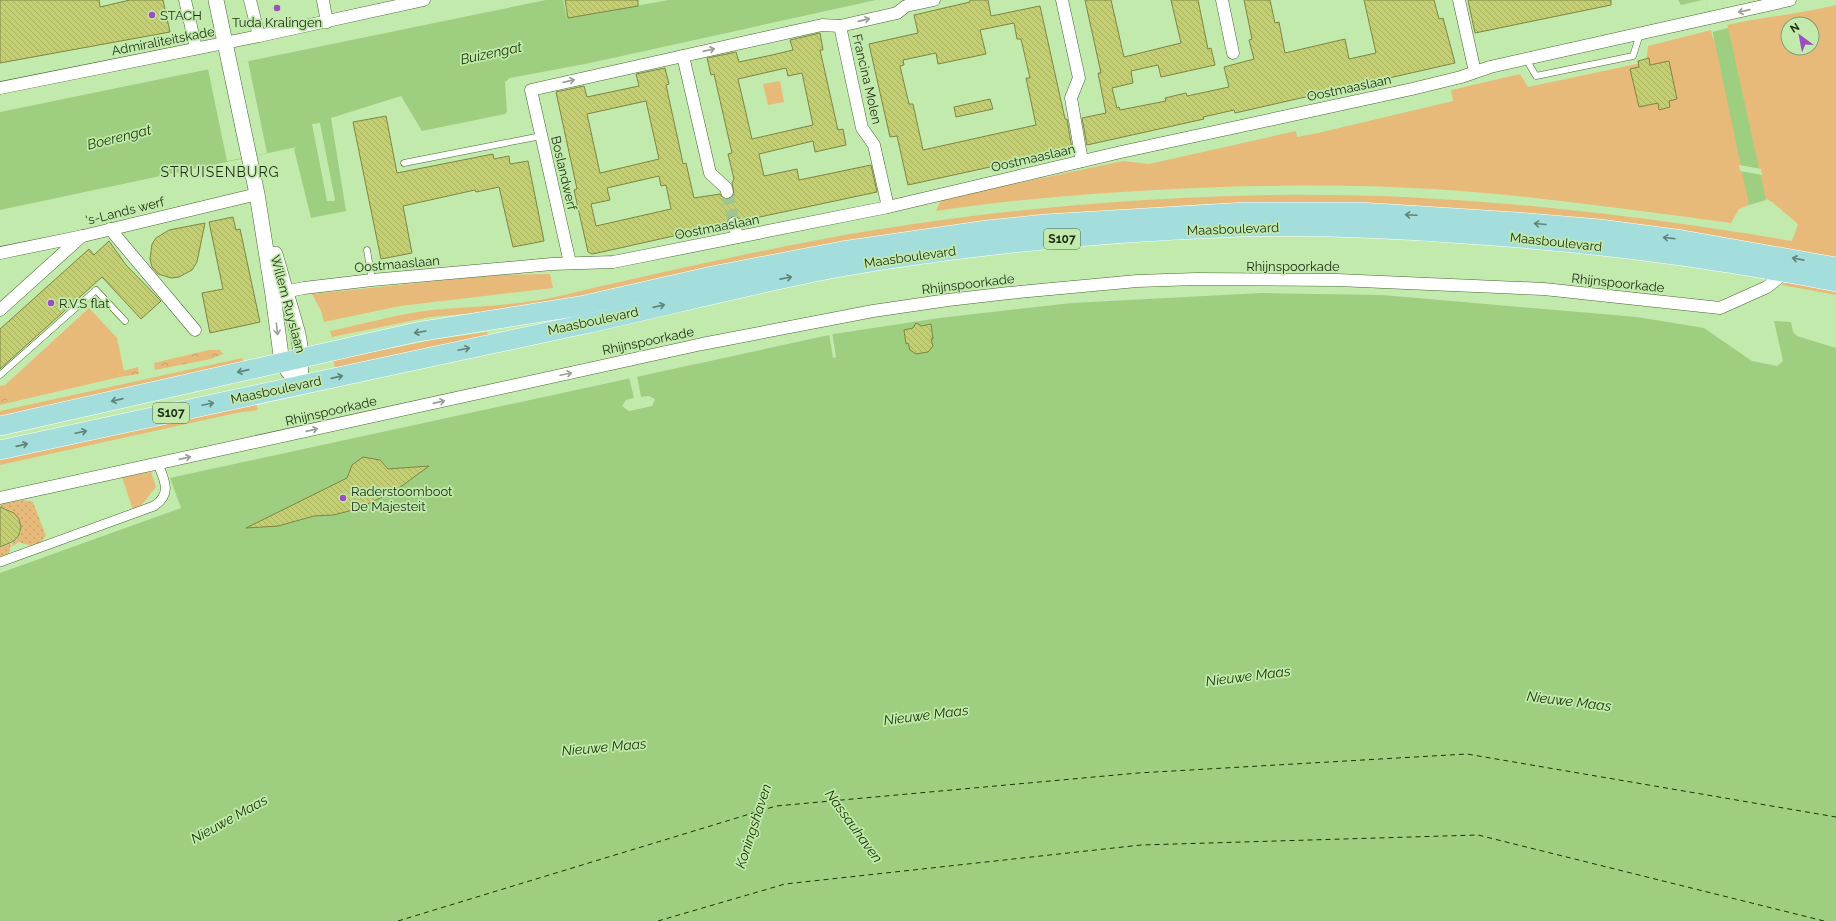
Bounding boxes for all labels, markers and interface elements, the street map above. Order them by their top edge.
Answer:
marker: Tuda Kralingen [272,3,282,13]
one-way arrow [1738,7,1751,15]
place label: STACH [160,8,202,23]
marker: STACH [147,10,157,20]
place label: Tuda Kralingen [232,15,322,30]
one-way arrow [857,16,870,24]
north arrow [1780,16,1820,56]
text: N [1788,20,1802,36]
street label: Admiraliteitskade [110,24,216,58]
street label: Francina Molen [849,32,885,126]
water label: Buizengat [459,39,524,67]
one-way arrow [703,45,716,53]
street label: Oostmaaslaan [1305,72,1393,104]
one-way arrow [562,77,575,85]
water label: Boerengat [85,121,153,153]
street label: Boslandwerf [548,134,580,212]
street label: Oostmaaslaan [989,141,1077,175]
district label: STRUISENBURG [160,164,280,180]
street label: 's-Lands werf [84,194,167,228]
street label: Oostmaaslaan [673,211,761,243]
one-way arrow [1405,211,1418,218]
street label: Maasboulevard [1186,220,1280,238]
one-way arrow [1534,220,1547,227]
road number: S107 [1044,229,1080,249]
street label: Maasboulevard [1509,230,1603,254]
one-way arrow [1663,234,1676,242]
street label: Maasboulevard [863,243,957,271]
street label: Willem Ruyslaan [268,253,308,355]
street label: Oostmaaslaan [354,253,440,275]
one-way arrow [1792,255,1805,263]
street label: Rhijnspoorkade [1246,259,1340,274]
street label: Rhijnspoorkade [921,271,1016,297]
street label: Rhijnspoorkade [1571,271,1666,295]
one-way arrow [779,273,792,281]
place label: R.V.S flat [59,296,110,311]
marker: R.V.S flat [46,298,56,308]
one-way arrow [653,302,666,309]
street label: Maasboulevard [546,304,640,338]
one-way arrow [273,322,280,335]
street label: Rhijnspoorkade [601,324,696,358]
one-way arrow [414,328,427,336]
one-way arrow [457,344,470,352]
one-way arrow [237,368,250,376]
one-way arrow [559,369,572,377]
one-way arrow [330,372,343,380]
street label: Maasboulevard [229,373,323,407]
street label: Rhijnspoorkade [284,393,379,429]
one-way arrow [110,396,123,404]
one-way arrow [432,397,445,405]
one-way arrow [201,400,214,408]
road number: S107 [153,403,189,423]
one-way arrow [305,425,318,433]
one-way arrow [74,428,87,436]
one-way arrow [15,441,28,449]
one-way arrow [178,454,191,462]
place label: Raderstoomboot De Majesteit [351,484,453,514]
marker: Raderstoomboot De Majesteit [338,493,348,503]
water label: Nieuwe Maas [1205,663,1292,689]
water label: Nieuwe Maas [1526,688,1613,714]
water label: Nieuwe Maas [883,702,970,728]
water label: Nieuwe Maas [561,735,648,759]
water label: Koningshaven [732,782,774,870]
water label: Nassauhaven [822,786,886,866]
water label: Nieuwe Maas [188,791,271,847]

